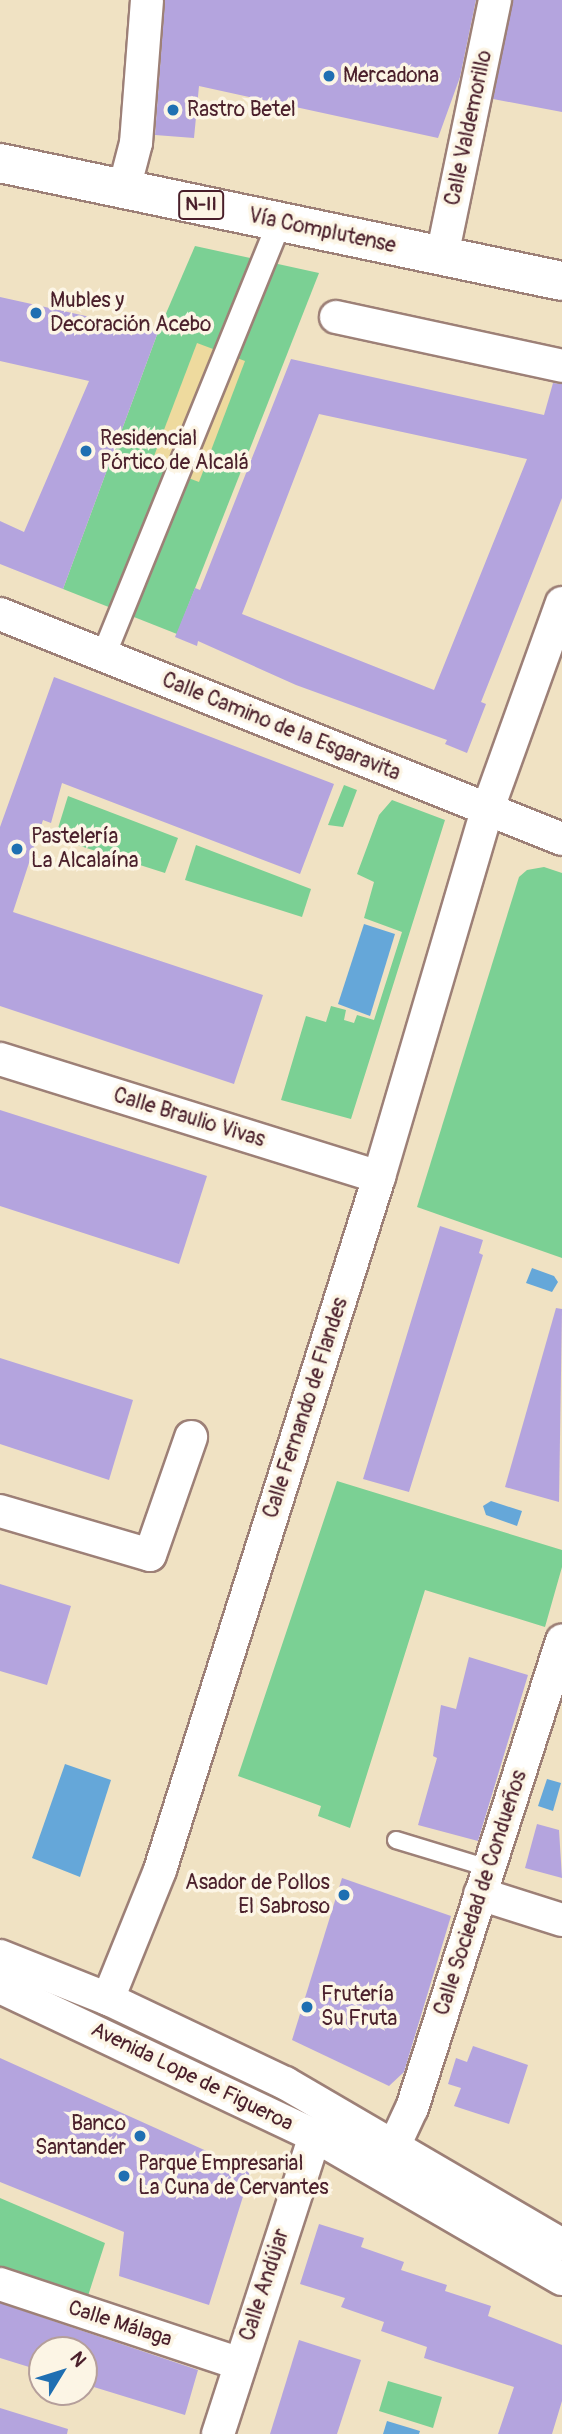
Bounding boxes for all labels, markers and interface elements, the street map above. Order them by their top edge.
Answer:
street label: Calle Valdemorillo [440,48,498,208]
place label: Mercadona [343,63,439,89]
marker: Mercadona [321,68,337,84]
place label: Rastro Betel [187,97,296,123]
marker: Rastro Betel [165,102,181,118]
road number: N-II [176,190,226,220]
street label: Vía Complutense [246,203,398,259]
place label: Mubles y Decoración Acebo [50,288,211,338]
marker: Mubles y Decoración Acebo [28,305,44,321]
place label: Residencial Pórtico de Alcalá [100,426,249,476]
marker: Residencial Pórtico de Alcalá [78,443,94,459]
street label: Calle Camino de la Esgaravita [158,668,404,786]
place label: Pastelería La Alcalaína [31,824,139,874]
marker: Pastelería La Alcalaína [9,841,25,857]
street label: Calle Braulio Vivas [110,1083,268,1153]
street label: Calle Fernando de Flandes [258,1295,354,1521]
street label: Calle Sociedad de Condueños [429,1767,533,2019]
place label: Asador de Pollos El Sabroso [185,1870,330,1920]
marker: Asador de Pollos El Sabroso [336,1887,352,1903]
place label: Frutería Su Fruta [321,1982,397,2032]
marker: Frutería Su Fruta [299,1999,315,2015]
street label: Avenida Lope de Figueroa [87,2017,297,2137]
place label: Banco Santander [35,2111,126,2161]
marker: Banco Santander [132,2128,148,2144]
place label: Parque Empresarial La Cuna de Cervantes [138,2151,329,2201]
marker: Parque Empresarial La Cuna de Cervantes [116,2168,132,2184]
street label: Calle Andújar [235,2226,295,2344]
street label: Calle Málaga [65,2295,175,2353]
north arrow [28,2336,98,2406]
text: N [65,2347,91,2372]

